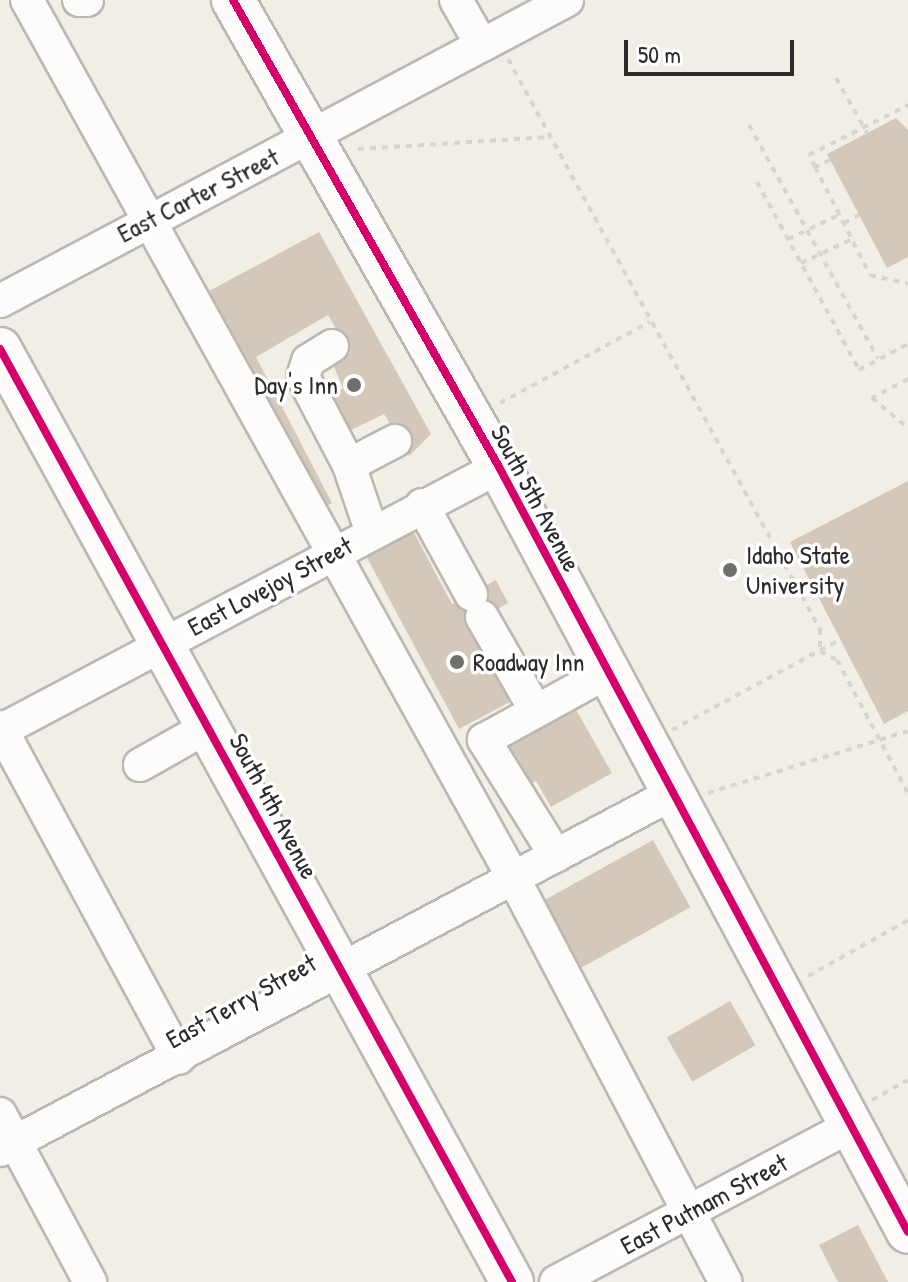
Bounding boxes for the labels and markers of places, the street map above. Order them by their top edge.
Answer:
place label: Day's Inn [255,369,338,401]
marker: Day's Inn [345,376,363,394]
place label: Idaho State University [746,539,850,600]
marker: Idaho State University [721,561,739,579]
place label: Roadway Inn [473,646,584,678]
marker: Roadway Inn [448,653,466,671]

